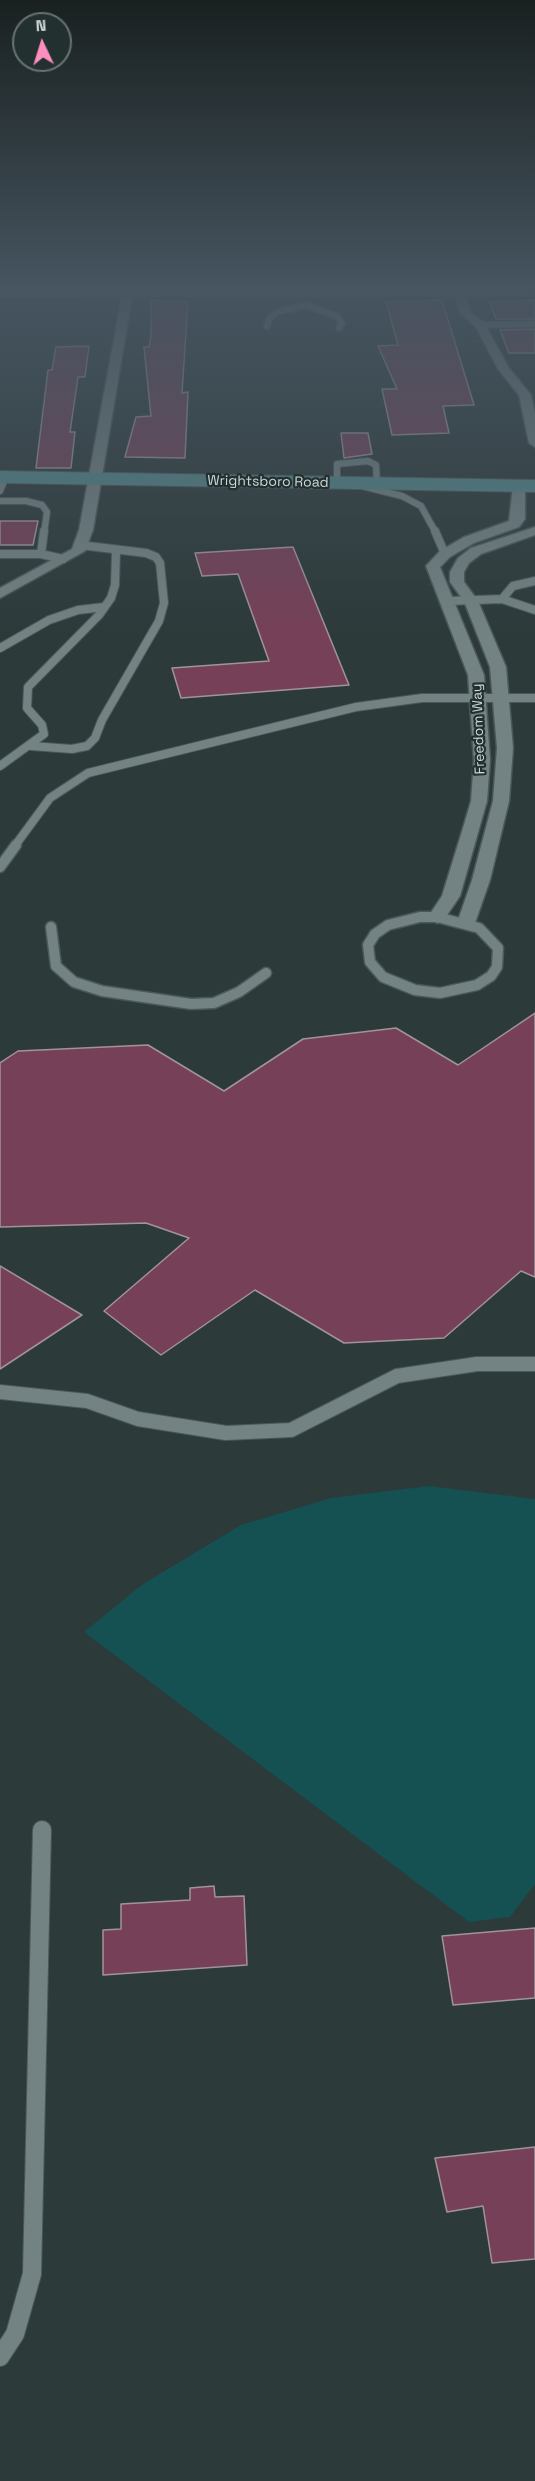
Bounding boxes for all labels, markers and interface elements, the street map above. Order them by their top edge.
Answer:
north arrow [12,12,72,72]
text: N [35,15,47,36]
street label: Wrightsboro Road [207,473,329,491]
street label: Freedom Way [469,683,489,775]

